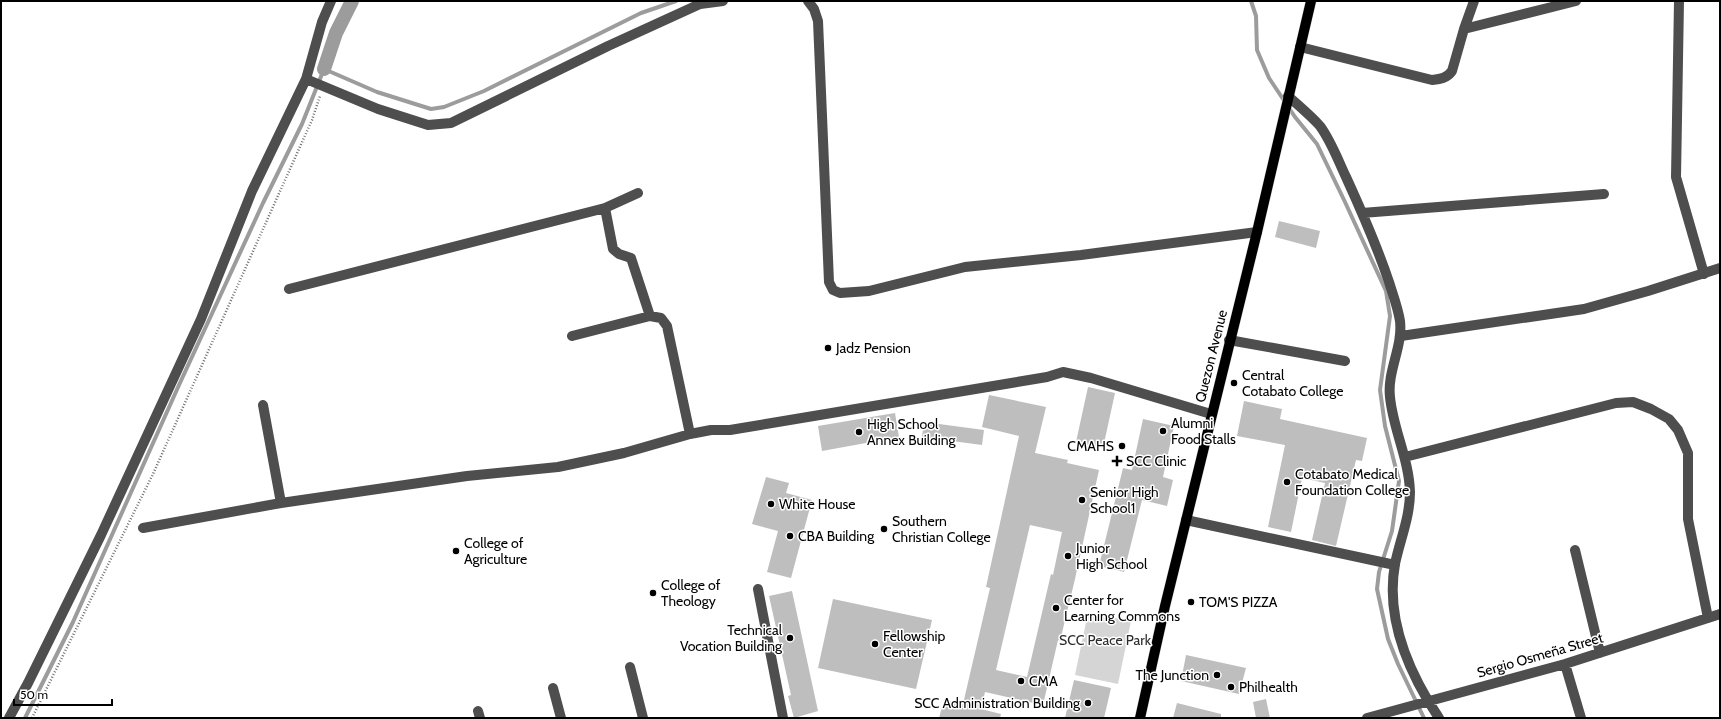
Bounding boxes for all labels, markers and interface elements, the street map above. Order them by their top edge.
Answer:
street label: Quezon Avenue [1191,308,1231,404]
place label: Jadz Pension [835,339,911,357]
marker: Jadz Pension [823,343,833,353]
place label: Central Cotabato College [1242,366,1343,400]
marker: Central Cotabato College [1229,378,1239,388]
place label: Alumni Food Stalls [1171,414,1236,448]
place label: High School Annex Building [867,415,957,449]
marker: Alumni Food Stalls [1158,426,1168,436]
marker: High School Annex Building [854,427,864,437]
place label: CMAHS [1067,437,1114,455]
marker: CMAHS [1117,441,1127,451]
place label: SCC Clinic [1126,452,1186,470]
marker: SCC Clinic [1111,455,1123,467]
place label: Cotabato Medical Foundation College [1295,465,1409,499]
marker: Cotabato Medical Foundation College [1282,477,1292,487]
place label: Senior High School1 [1090,483,1159,517]
place label: White House [779,495,855,513]
marker: Senior High School1 [1077,495,1087,505]
marker: White House [766,499,776,509]
place label: Southern Christian College [892,512,991,546]
marker: Southern Christian College [879,524,889,534]
place label: CBA Building [798,527,875,545]
marker: CBA Building [785,531,795,541]
place label: College of Agriculture [464,534,527,568]
place label: Junior High School [1075,539,1148,573]
marker: College of Agriculture [451,546,461,556]
marker: Junior High School [1063,551,1073,561]
place label: College of Theology [661,576,721,610]
marker: College of Theology [648,588,658,598]
place label: Center for Learning Commons [1064,591,1180,625]
place label: TOM'S PIZZA [1199,593,1278,611]
marker: TOM'S PIZZA [1186,597,1196,607]
marker: Center for Learning Commons [1051,603,1061,613]
place label: Technical Vocation Building [680,621,783,655]
place label: Fellowship Center [883,627,946,661]
street label: Sergio Osmeña Street [1475,628,1605,682]
park label: SCC Peace Park [1059,631,1152,649]
marker: Technical Vocation Building [785,633,795,643]
marker: Fellowship Center [870,639,880,649]
place label: The Junction [1136,666,1209,684]
marker: The Junction [1212,670,1222,680]
place label: CMA [1029,672,1058,690]
marker: CMA [1016,676,1026,686]
place label: Philhealth [1239,678,1298,696]
scale bar [14,681,112,707]
marker: Philhealth [1226,682,1236,692]
text: 50 m [20,687,48,702]
place label: SCC Administration Building [914,694,1081,712]
marker: SCC Administration Building [1083,698,1093,708]

